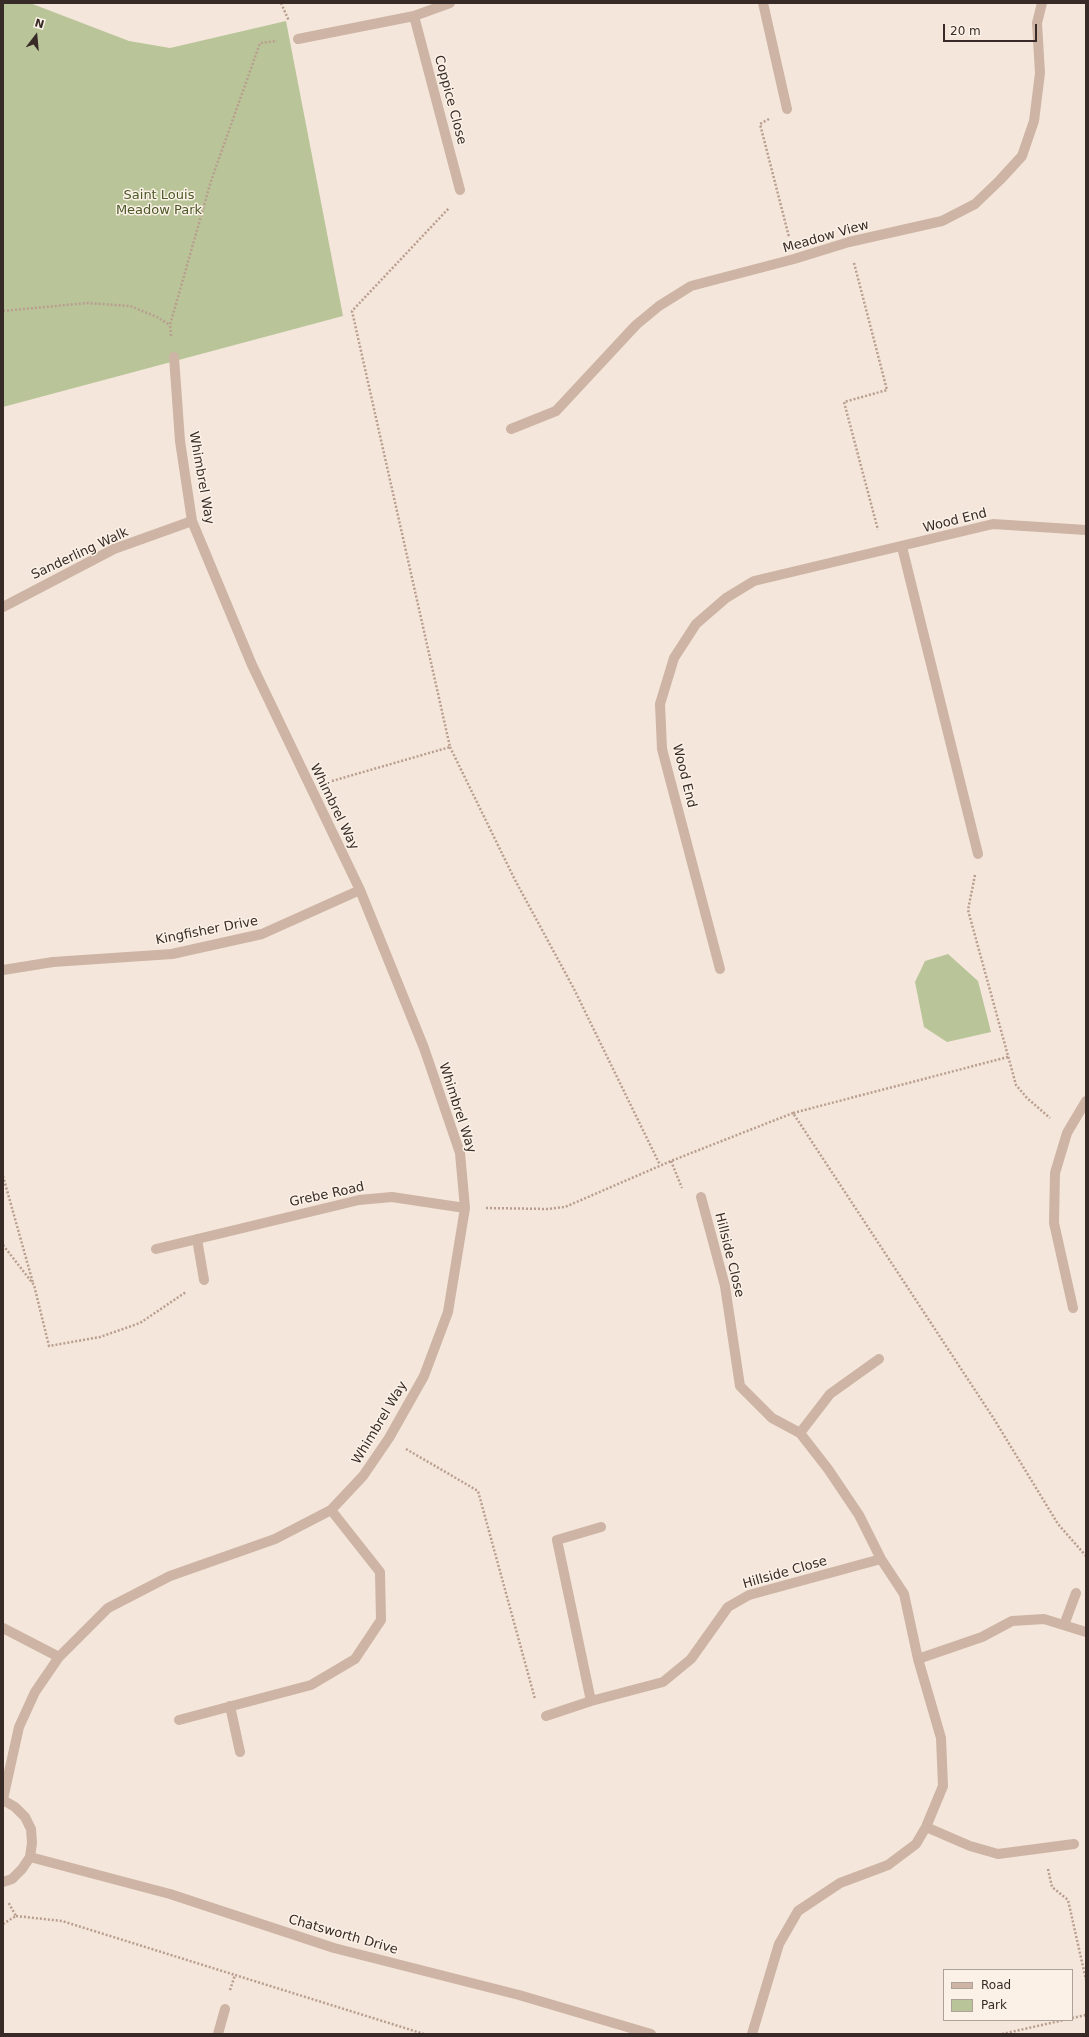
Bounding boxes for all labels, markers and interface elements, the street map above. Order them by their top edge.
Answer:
north arrow [16,16,56,56]
text: N [33,16,46,32]
scale bar [945,16,1039,42]
text: 20 m [950,24,981,38]
street label: Coppice Close [431,54,469,146]
park label: Saint Louis Meadow Park [116,188,202,219]
street label: Meadow View [781,217,871,257]
street label: Whimbrel Way [185,430,217,526]
street label: Wood End [922,506,988,536]
street label: Sanderling Walk [29,525,131,583]
street label: Wood End [669,743,699,809]
street label: Whimbrel Way [306,761,362,853]
street label: Kingfisher Drive [154,913,260,949]
street label: Whimbrel Way [435,1061,479,1155]
street label: Grebe Road [288,1179,366,1211]
street label: Hillside Close [711,1211,747,1299]
street label: Whimbrel Way [349,1379,411,1467]
street label: Hillside Close [741,1554,829,1592]
street label: Chatsworth Drive [286,1912,400,1958]
legend [943,1969,1073,2021]
text: Road [981,1978,1011,1992]
text: Park [981,1998,1007,2012]

